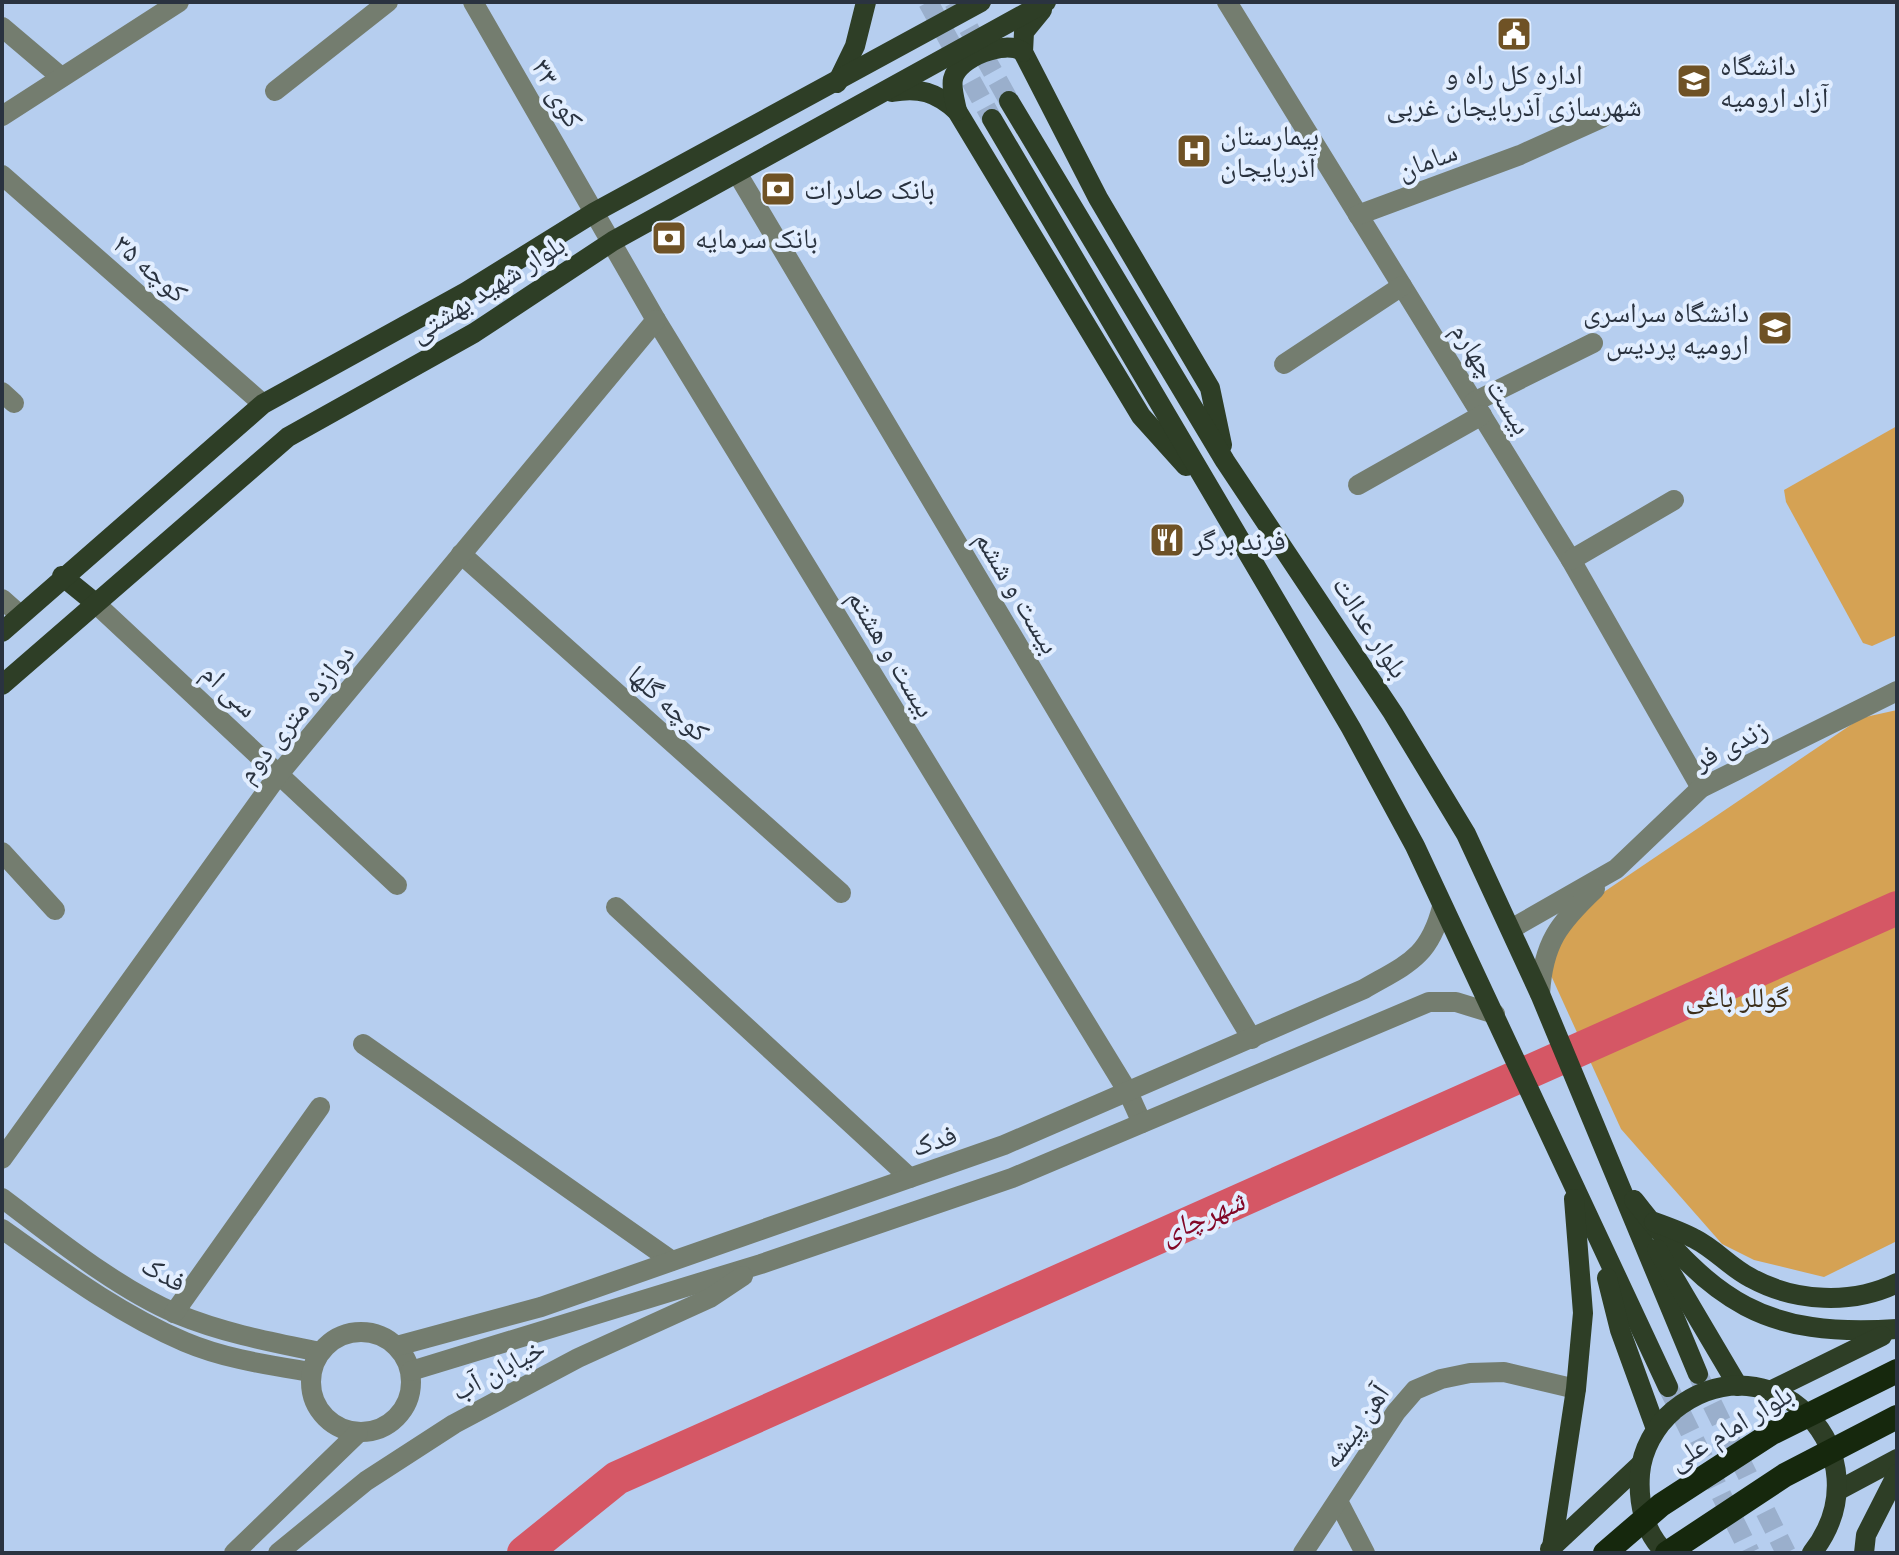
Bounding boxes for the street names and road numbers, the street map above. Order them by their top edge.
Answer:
street label: کوی ۳۳ [525,53,591,134]
street label: سامان [1392,134,1462,187]
street label: کوچه ۳۵ [107,227,195,310]
street label: بلوار شهید بهشتی [403,227,572,350]
street label: بیست چهارم [1443,316,1539,441]
street label: بیست و ششم [966,525,1067,661]
street label: بلوار عدالت [1326,570,1416,684]
street label: بیست و هشتم [839,583,943,724]
street label: دوازده متری دوم [230,638,363,790]
street label: سی ام [193,656,265,726]
street label: کوچه گلها [621,658,716,749]
street label: زندی فر [1687,712,1773,777]
street label: فدک [907,1118,961,1163]
street label: فدک [136,1248,192,1299]
street label: خیابان آب [446,1331,551,1408]
street label: آهن پیشه [1315,1377,1397,1475]
street label: بلوار امام علی [1662,1378,1799,1479]

